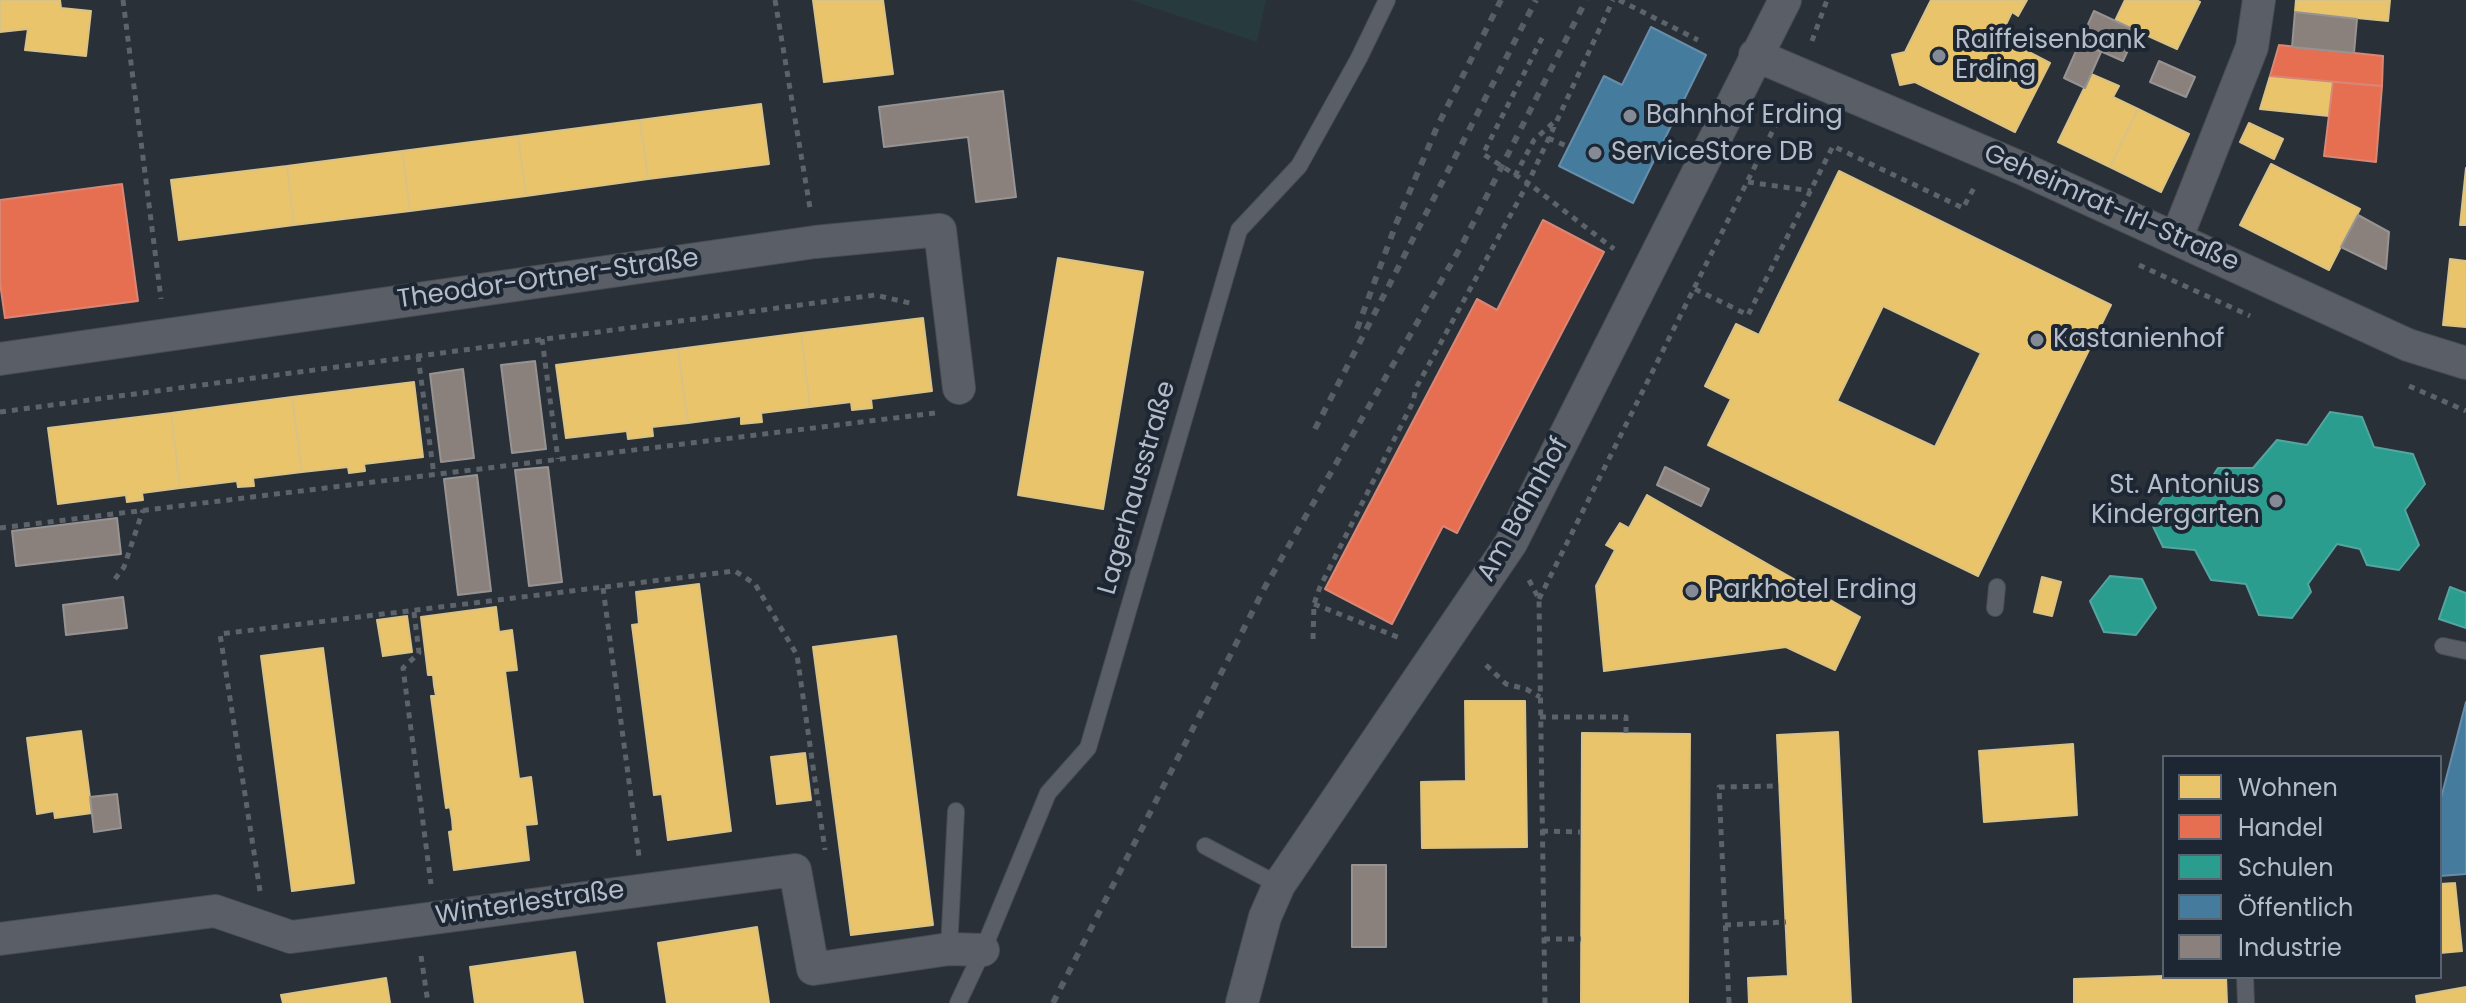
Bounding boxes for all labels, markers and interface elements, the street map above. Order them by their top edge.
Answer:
place label: Raiffeisenbank Erding [1955,25,2146,86]
marker: Raiffeisenbank Erding [1930,47,1948,65]
place label: Bahnhof Erding [1646,100,1843,132]
marker: Bahnhof Erding [1621,107,1639,125]
place label: ServiceStore DB [1611,137,1813,169]
street label: Geheimrat-Irl-Straße [1979,139,2243,279]
marker: ServiceStore DB [1586,144,1604,162]
street label: Theodor-Ortner-Straße [395,243,701,317]
place label: Kastanienhof [2053,324,2224,356]
marker: Kastanienhof [2028,331,2046,349]
street label: Lagerhausstraße [1093,378,1183,598]
street label: Am Bahnhof [1472,433,1576,587]
place label: St. Antonius Kindergarten [2091,470,2260,532]
marker: St. Antonius Kindergarten [2267,492,2285,510]
place label: Parkhotel Erding [1708,575,1917,607]
marker: Parkhotel Erding [1683,582,1701,600]
legend [2162,755,2442,979]
text: Wohnen [2238,771,2338,804]
text: Handel [2238,811,2323,844]
text: Schulen [2238,851,2334,884]
street label: Winterlestraße [434,875,626,933]
text: Öffentlich [2238,891,2353,924]
text: Industrie [2238,931,2342,964]

